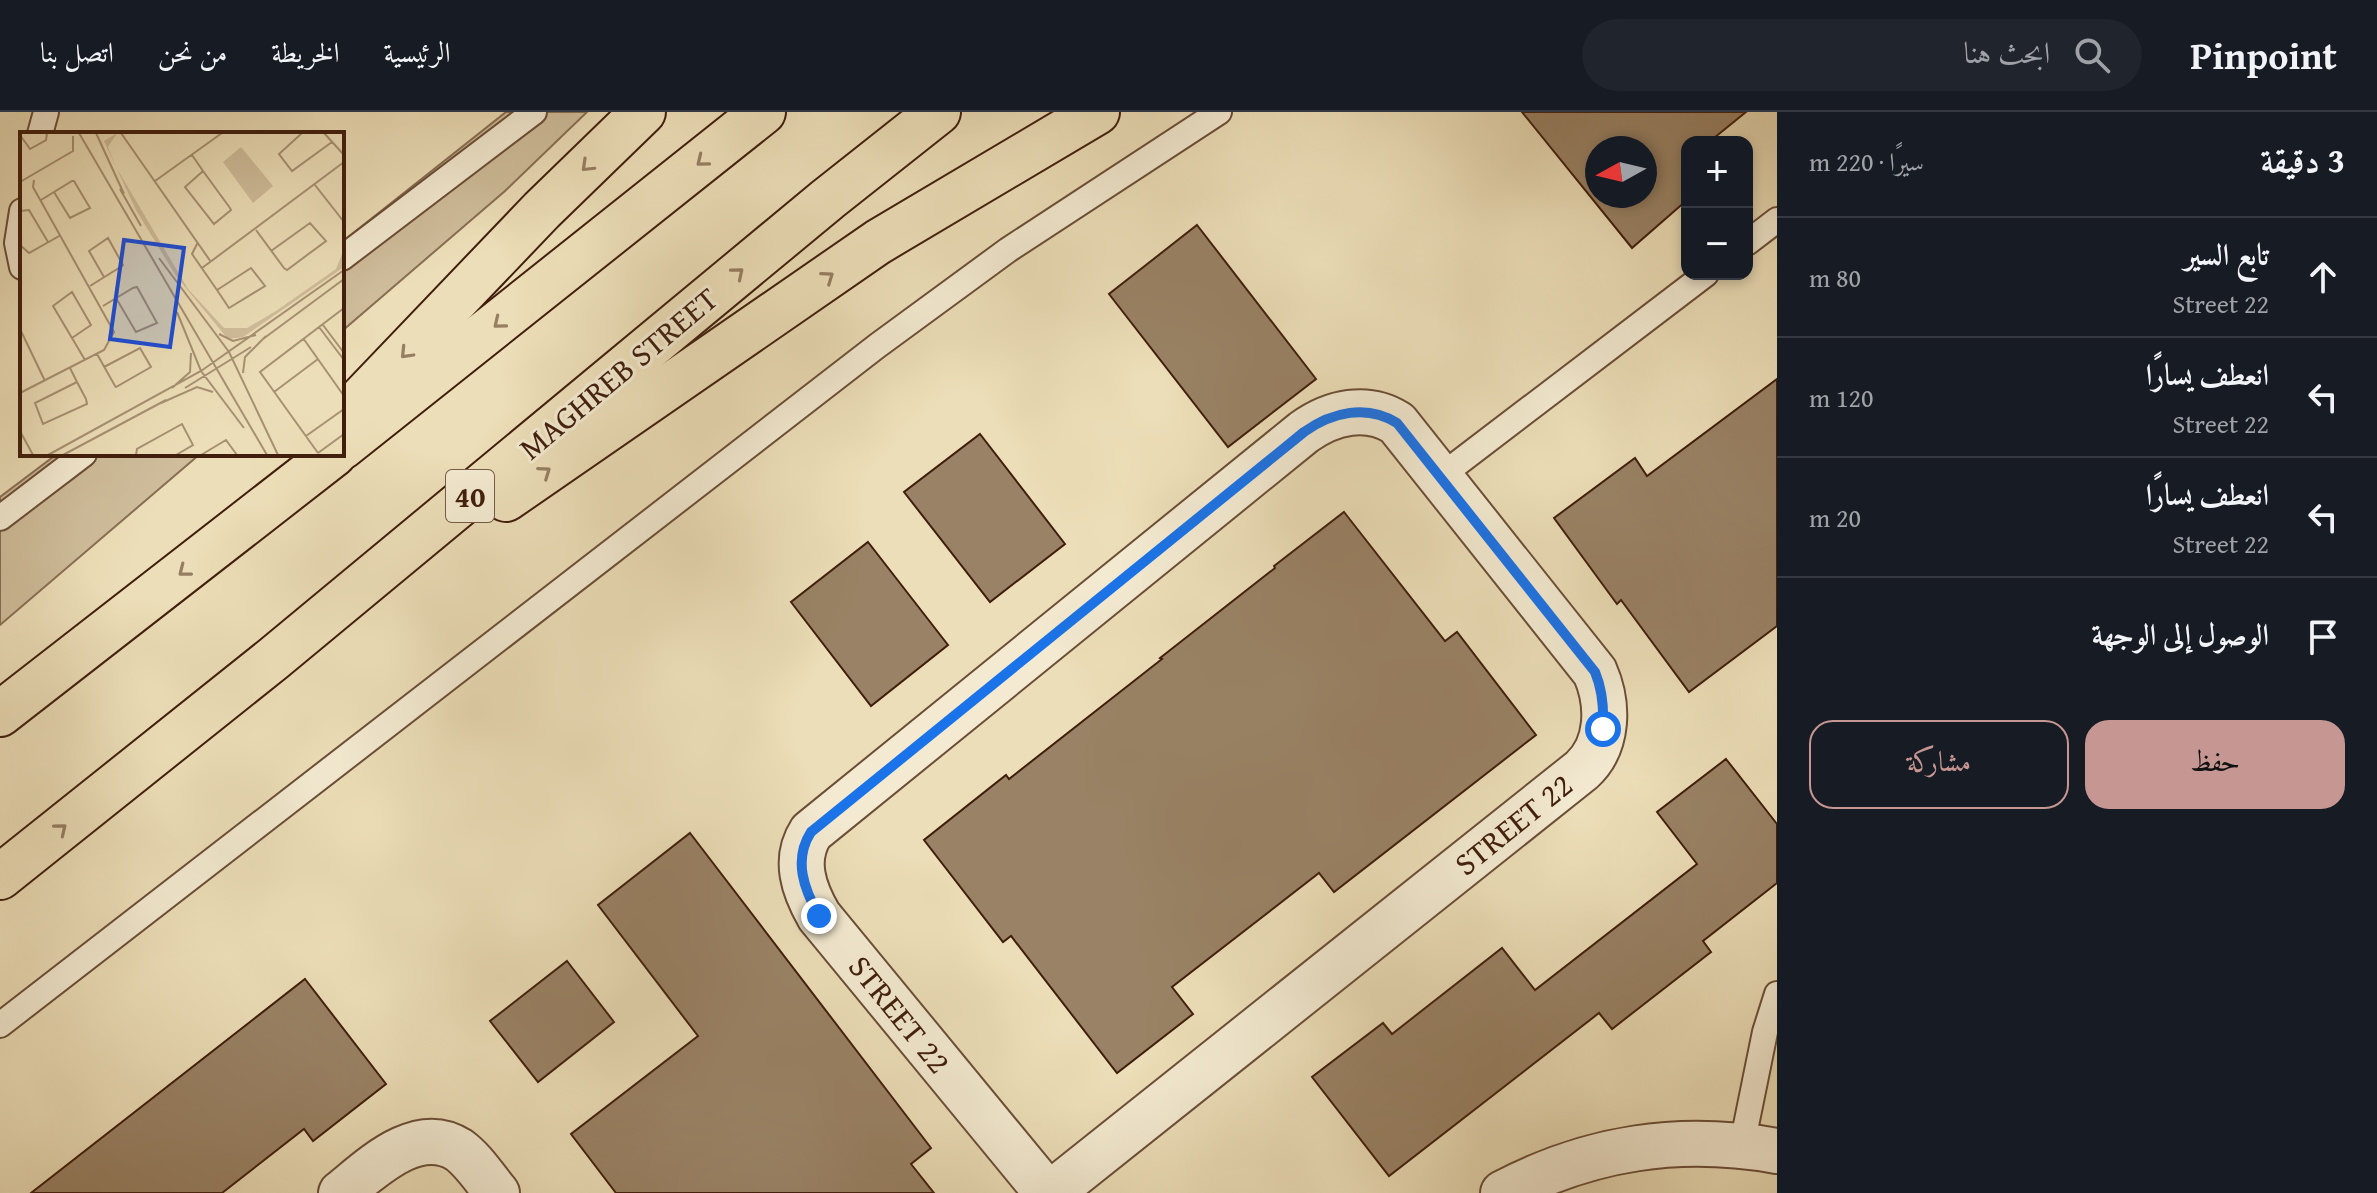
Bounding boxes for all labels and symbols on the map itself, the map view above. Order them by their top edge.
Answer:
inset map [20,132,344,456]
north arrow [1585,136,1657,208]
one-way arrow [697,151,711,166]
one-way arrow [582,157,596,172]
one-way arrow [729,268,743,283]
one-way arrow [820,272,834,287]
street label: MAGHREB STREET [508,275,728,470]
one-way arrow [494,314,509,328]
one-way arrow [400,344,415,358]
one-way arrow [537,467,551,482]
road number: 40 [446,470,494,522]
one-way arrow [178,561,193,575]
route start [1585,711,1621,747]
street label: STREET 22 [1444,762,1582,886]
one-way arrow [52,824,67,838]
route end [801,898,837,934]
street label: STREET 22 [838,945,962,1083]

